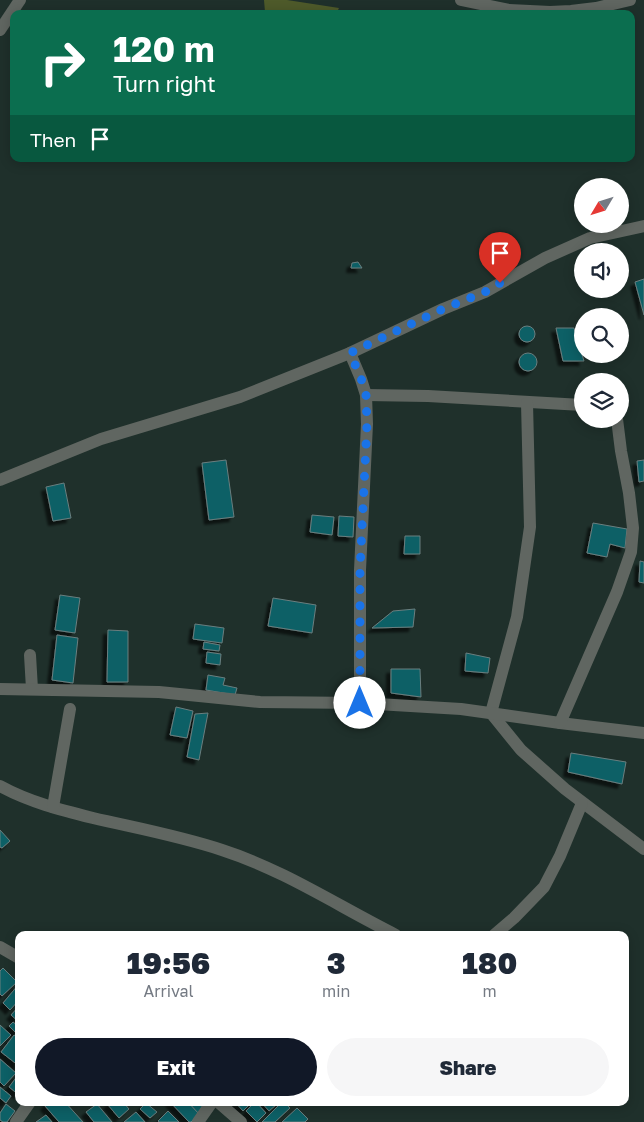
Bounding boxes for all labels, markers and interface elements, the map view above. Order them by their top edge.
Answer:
text: 120 m [113,28,215,70]
icon: right [30,30,95,95]
text: Turn right [113,70,216,97]
icon: arrive [86,125,114,153]
text: Then [30,128,76,151]
north arrow [574,178,629,232]
map controls [574,178,629,428]
pin [479,232,521,283]
icon: arrive [486,239,514,267]
button: sound [574,243,629,298]
button: search [574,308,629,363]
button: layers [574,373,629,428]
position arrow [333,676,385,728]
text: 19:56 [127,945,210,981]
text: 3 [327,945,346,981]
text: 180 [462,945,517,981]
text: Arrival [143,981,194,1001]
text: min [322,981,350,1001]
text: m [483,981,497,1001]
button: Exit [35,1038,317,1096]
button: Share [327,1038,609,1096]

